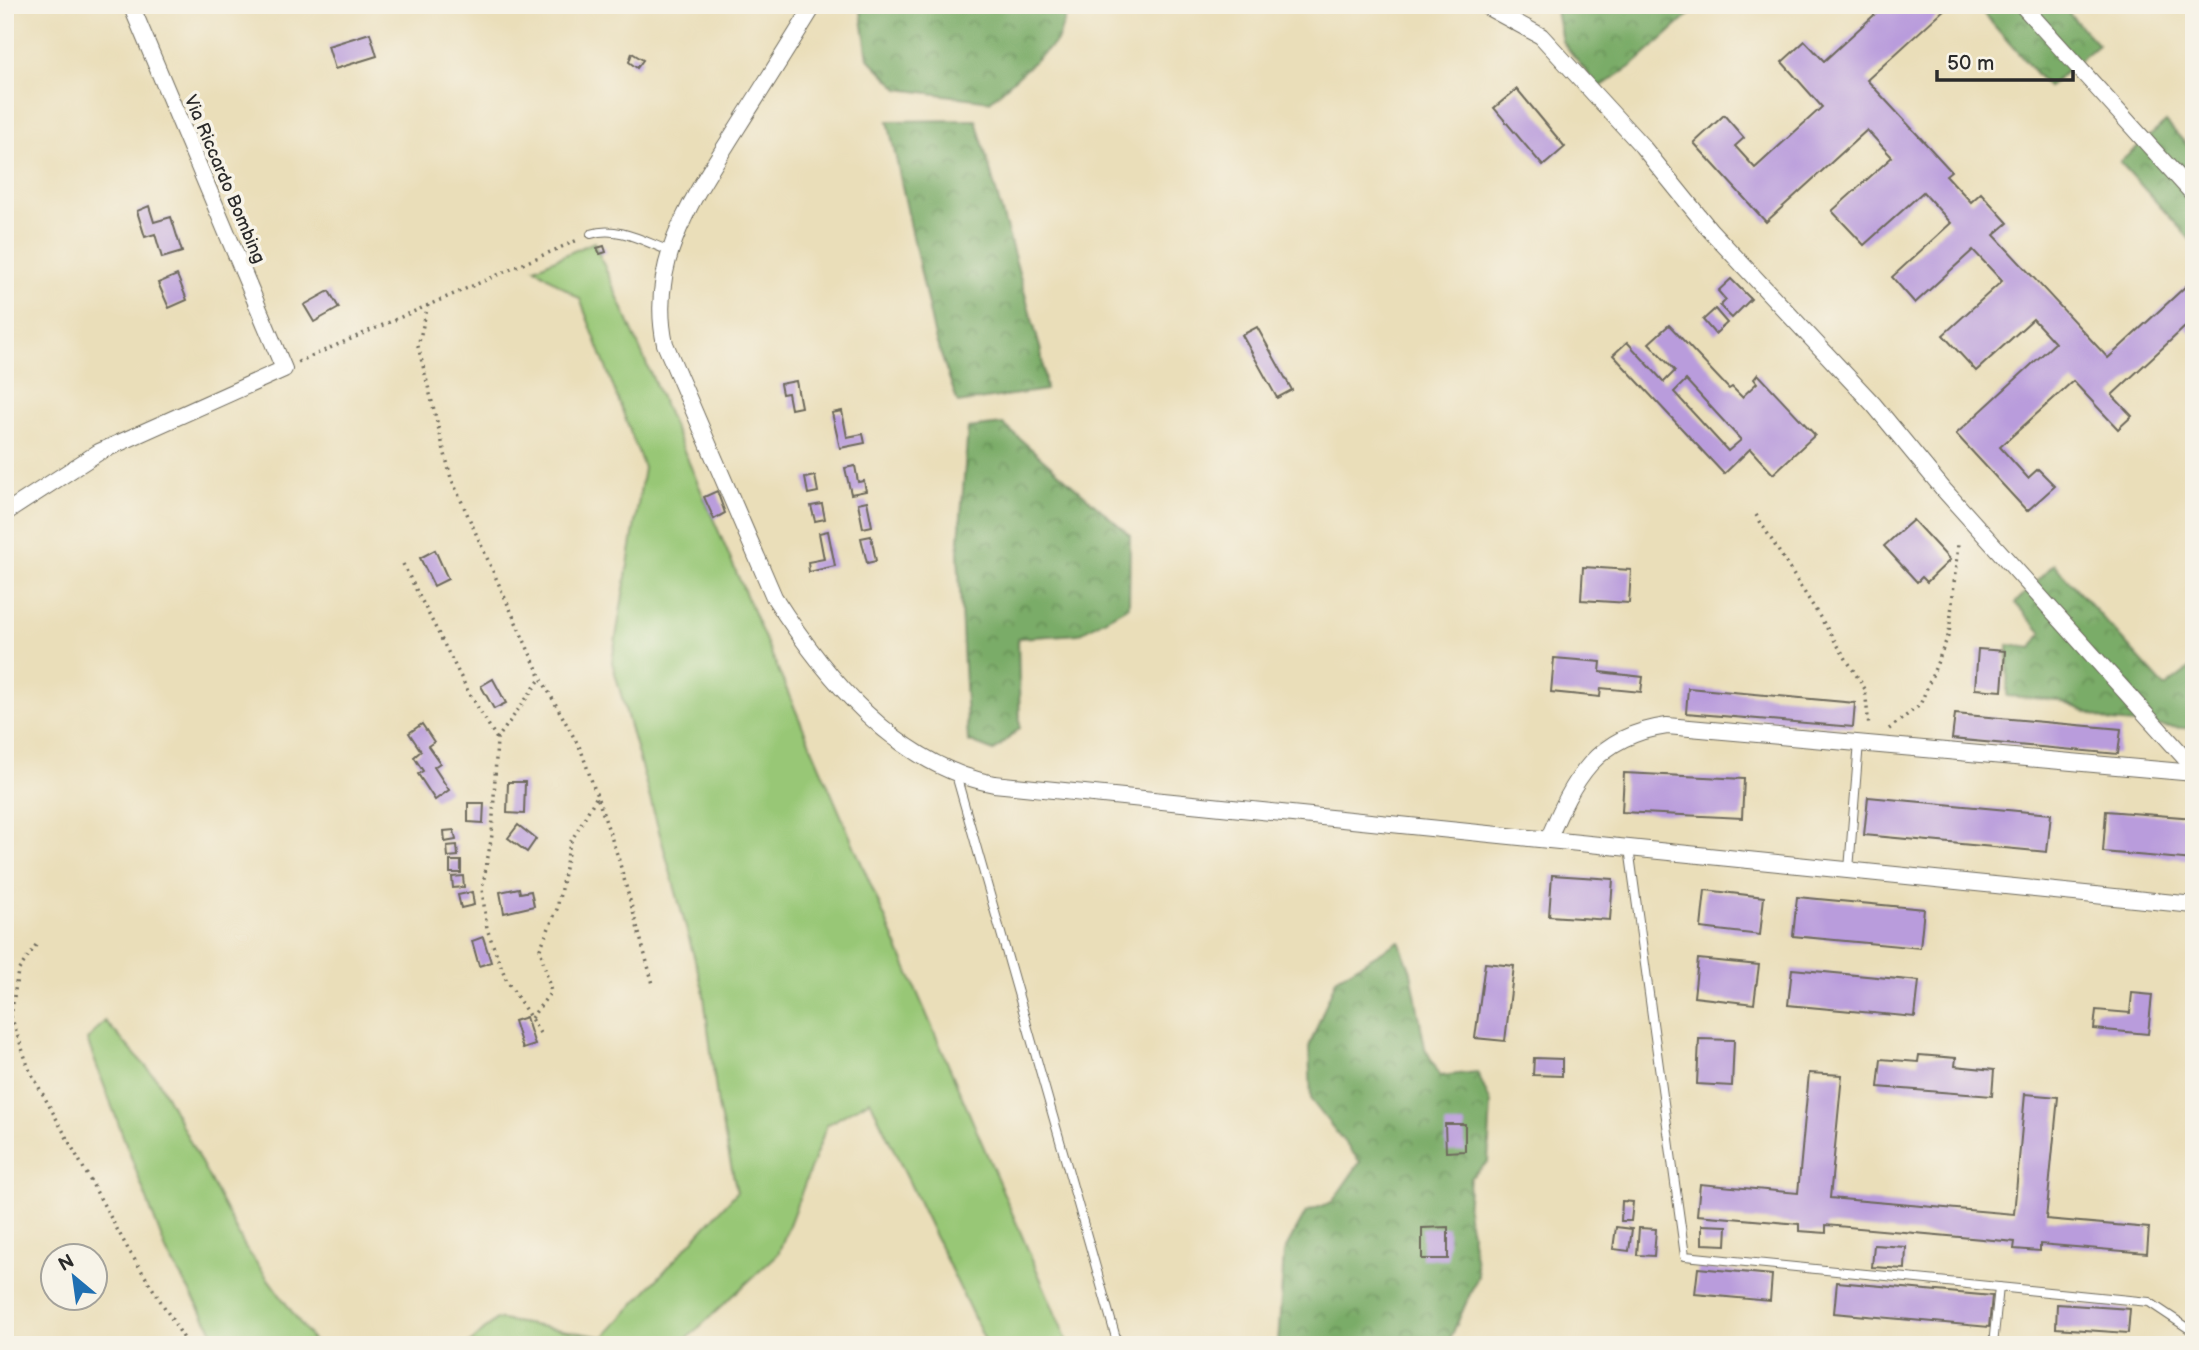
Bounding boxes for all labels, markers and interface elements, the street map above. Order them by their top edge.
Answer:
scale bar [1937,38,2073,82]
text: 50 m [1947,51,1994,76]
street label: Via Riccardo Bombing [180,92,270,266]
north arrow [38,1242,108,1312]
text: N [55,1250,78,1277]

